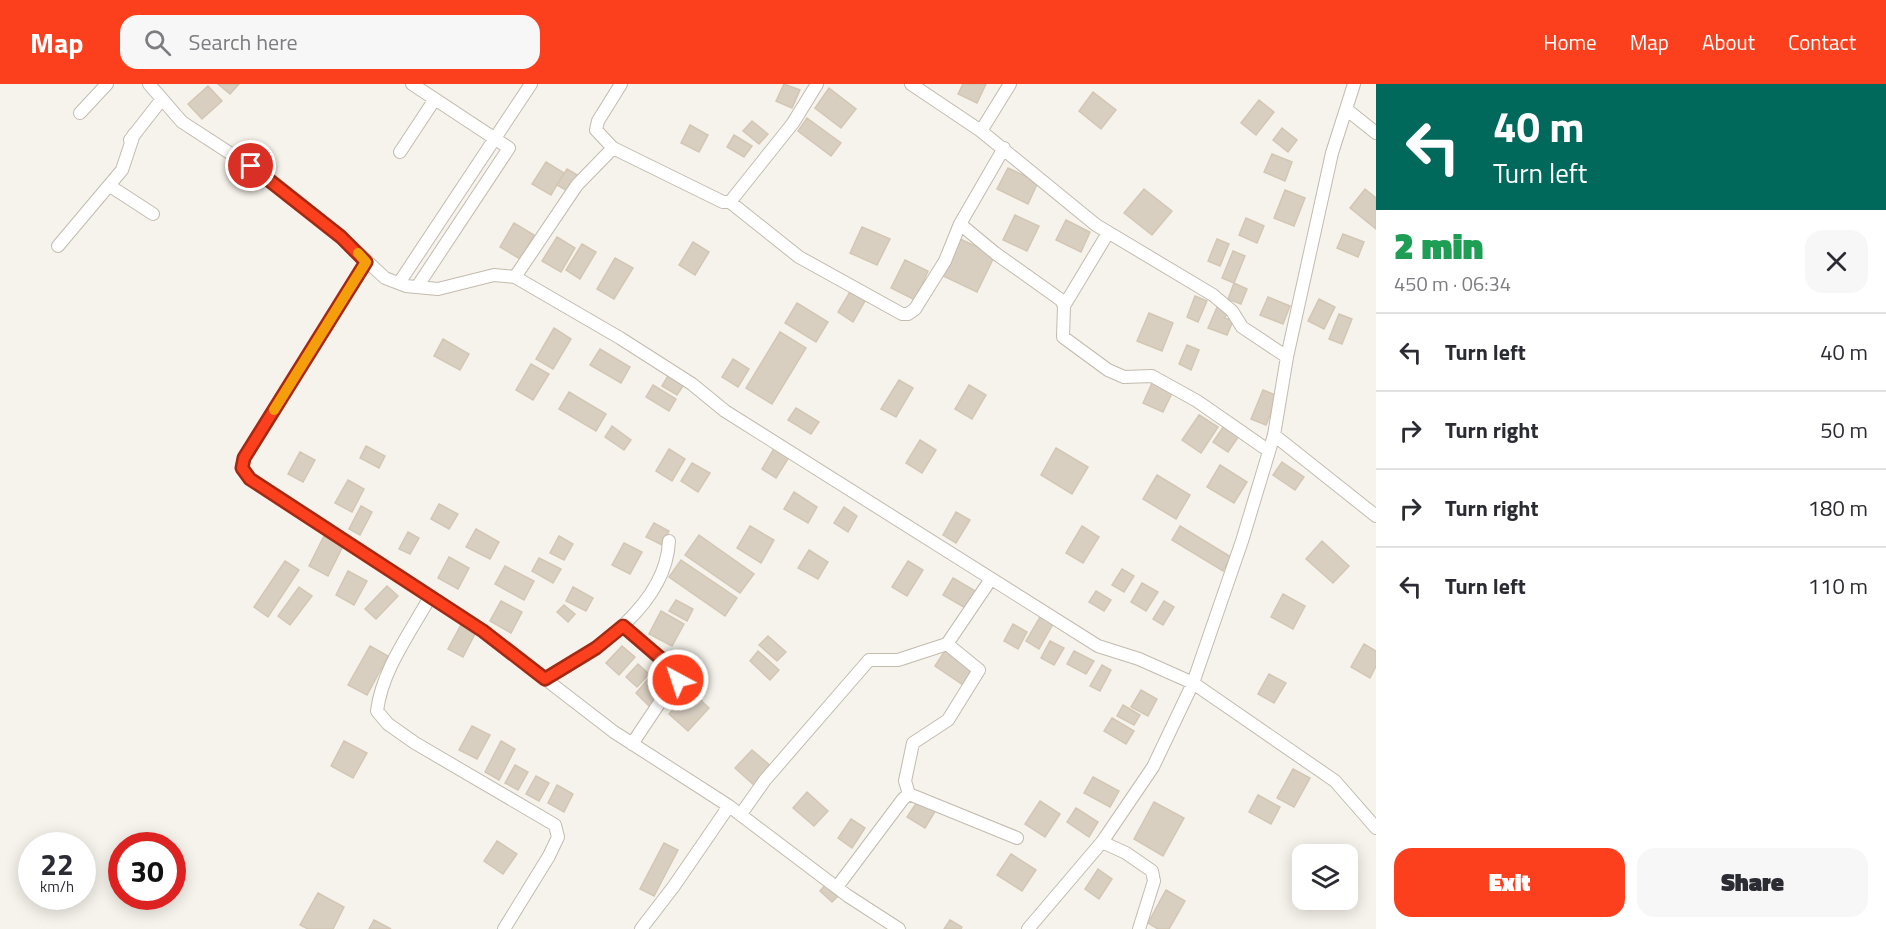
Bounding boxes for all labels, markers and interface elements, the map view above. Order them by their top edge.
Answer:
search box [120,15,540,69]
text: Map [30,21,84,64]
text: Search here [189,25,298,59]
icon: search [141,26,174,59]
text: Home [1543,26,1597,58]
text: Map [1630,26,1669,58]
text: About [1702,26,1755,58]
text: Contact [1788,26,1856,58]
text: 40 m [1493,94,1585,158]
icon: left [1394,108,1472,186]
pin [225,140,276,191]
icon: arrive [234,149,267,182]
text: Turn left [1493,152,1587,193]
text: 2 min [1394,218,1483,273]
button: close [1805,230,1868,293]
text: 450 m · 06:34 [1394,268,1511,299]
text: Turn left [1445,335,1526,369]
text: 40 m [1820,335,1868,369]
icon: left [1394,336,1427,369]
text: Turn right [1445,413,1539,447]
text: 50 m [1820,413,1868,447]
icon: right [1394,414,1427,447]
text: Turn right [1445,491,1539,525]
text: 180 m [1808,491,1868,525]
icon: right [1394,492,1427,525]
text: Turn left [1445,569,1526,603]
text: 110 m [1808,569,1868,603]
icon: left [1394,570,1427,603]
position arrow [646,648,710,712]
speed limit sign: 30 [108,832,186,910]
text: 22 [40,841,74,887]
map controls [1292,844,1358,910]
button: layers [1292,844,1358,910]
button: Exit [1394,848,1625,917]
button: Share [1637,848,1868,917]
text: km/h [40,875,74,898]

